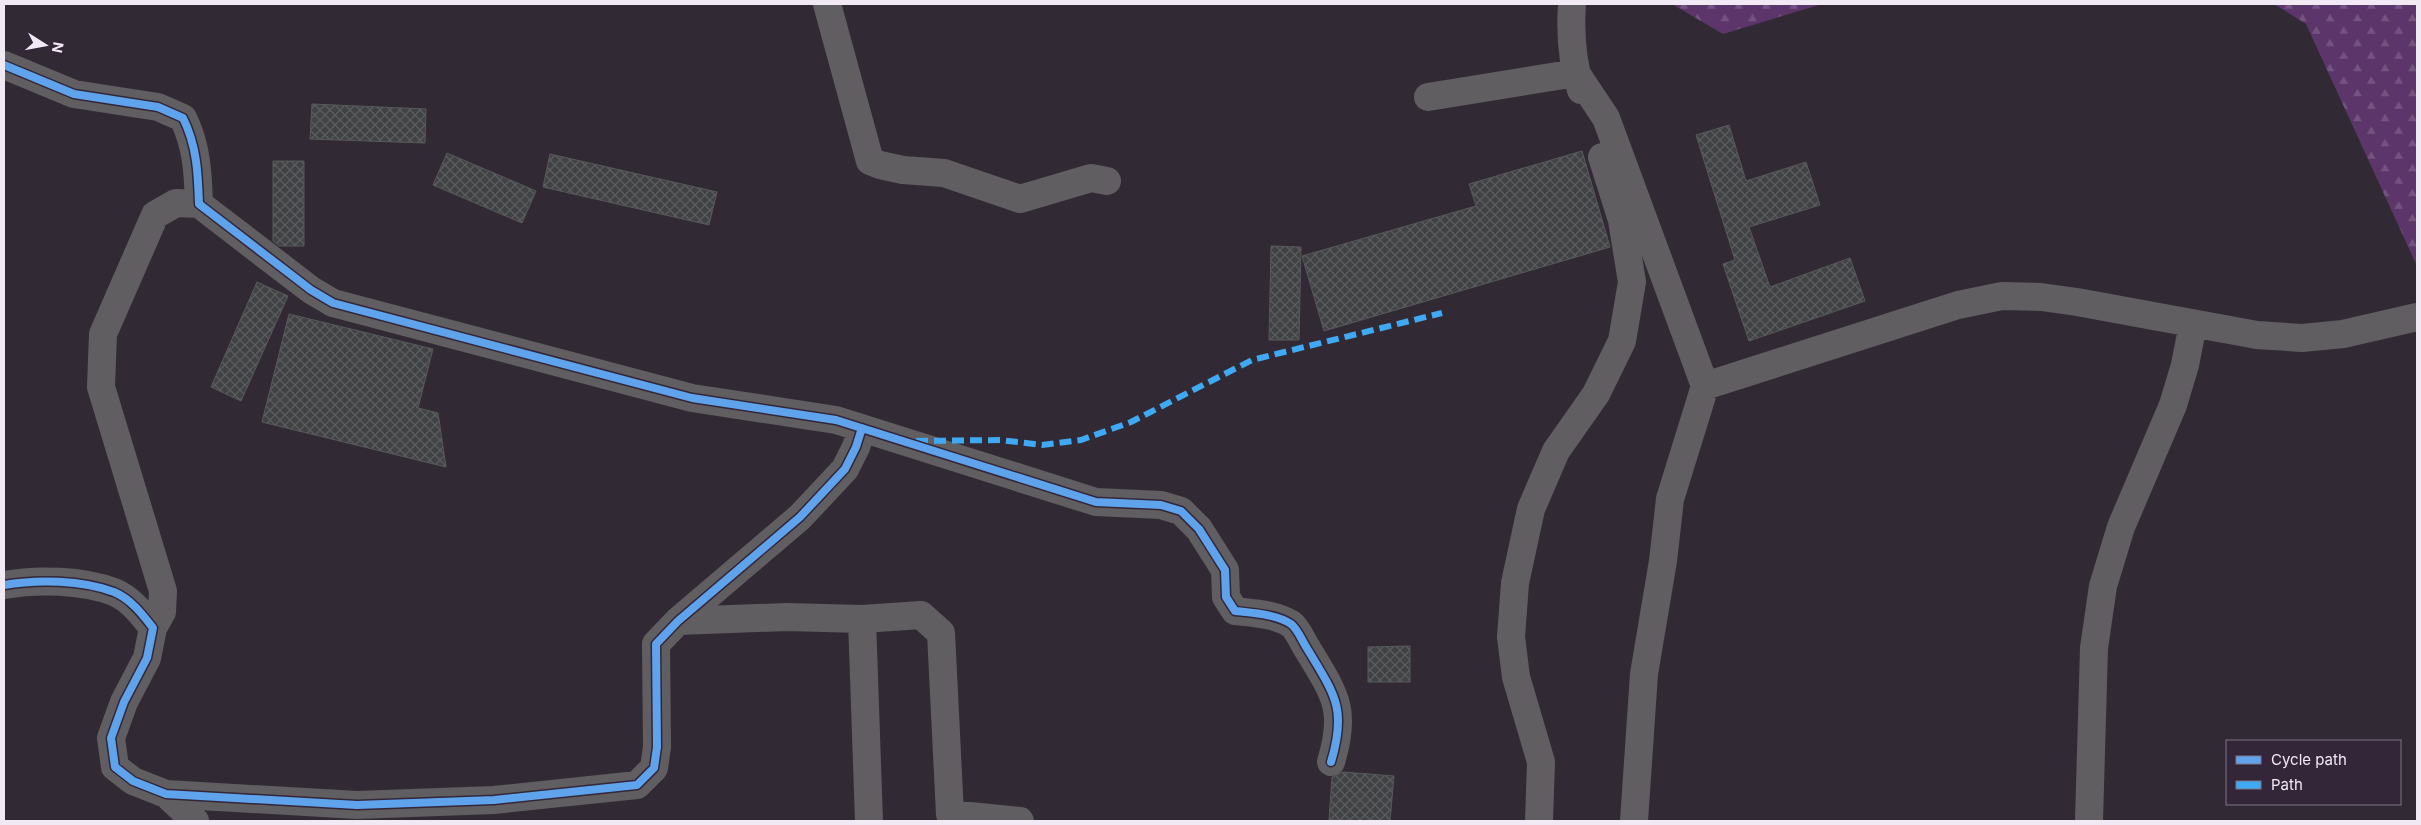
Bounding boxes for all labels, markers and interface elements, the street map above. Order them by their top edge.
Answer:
north arrow [20,20,70,70]
text: N [49,41,68,54]
legend [2226,740,2401,805]
text: Cycle path [2271,750,2347,769]
text: Path [2271,775,2303,794]

